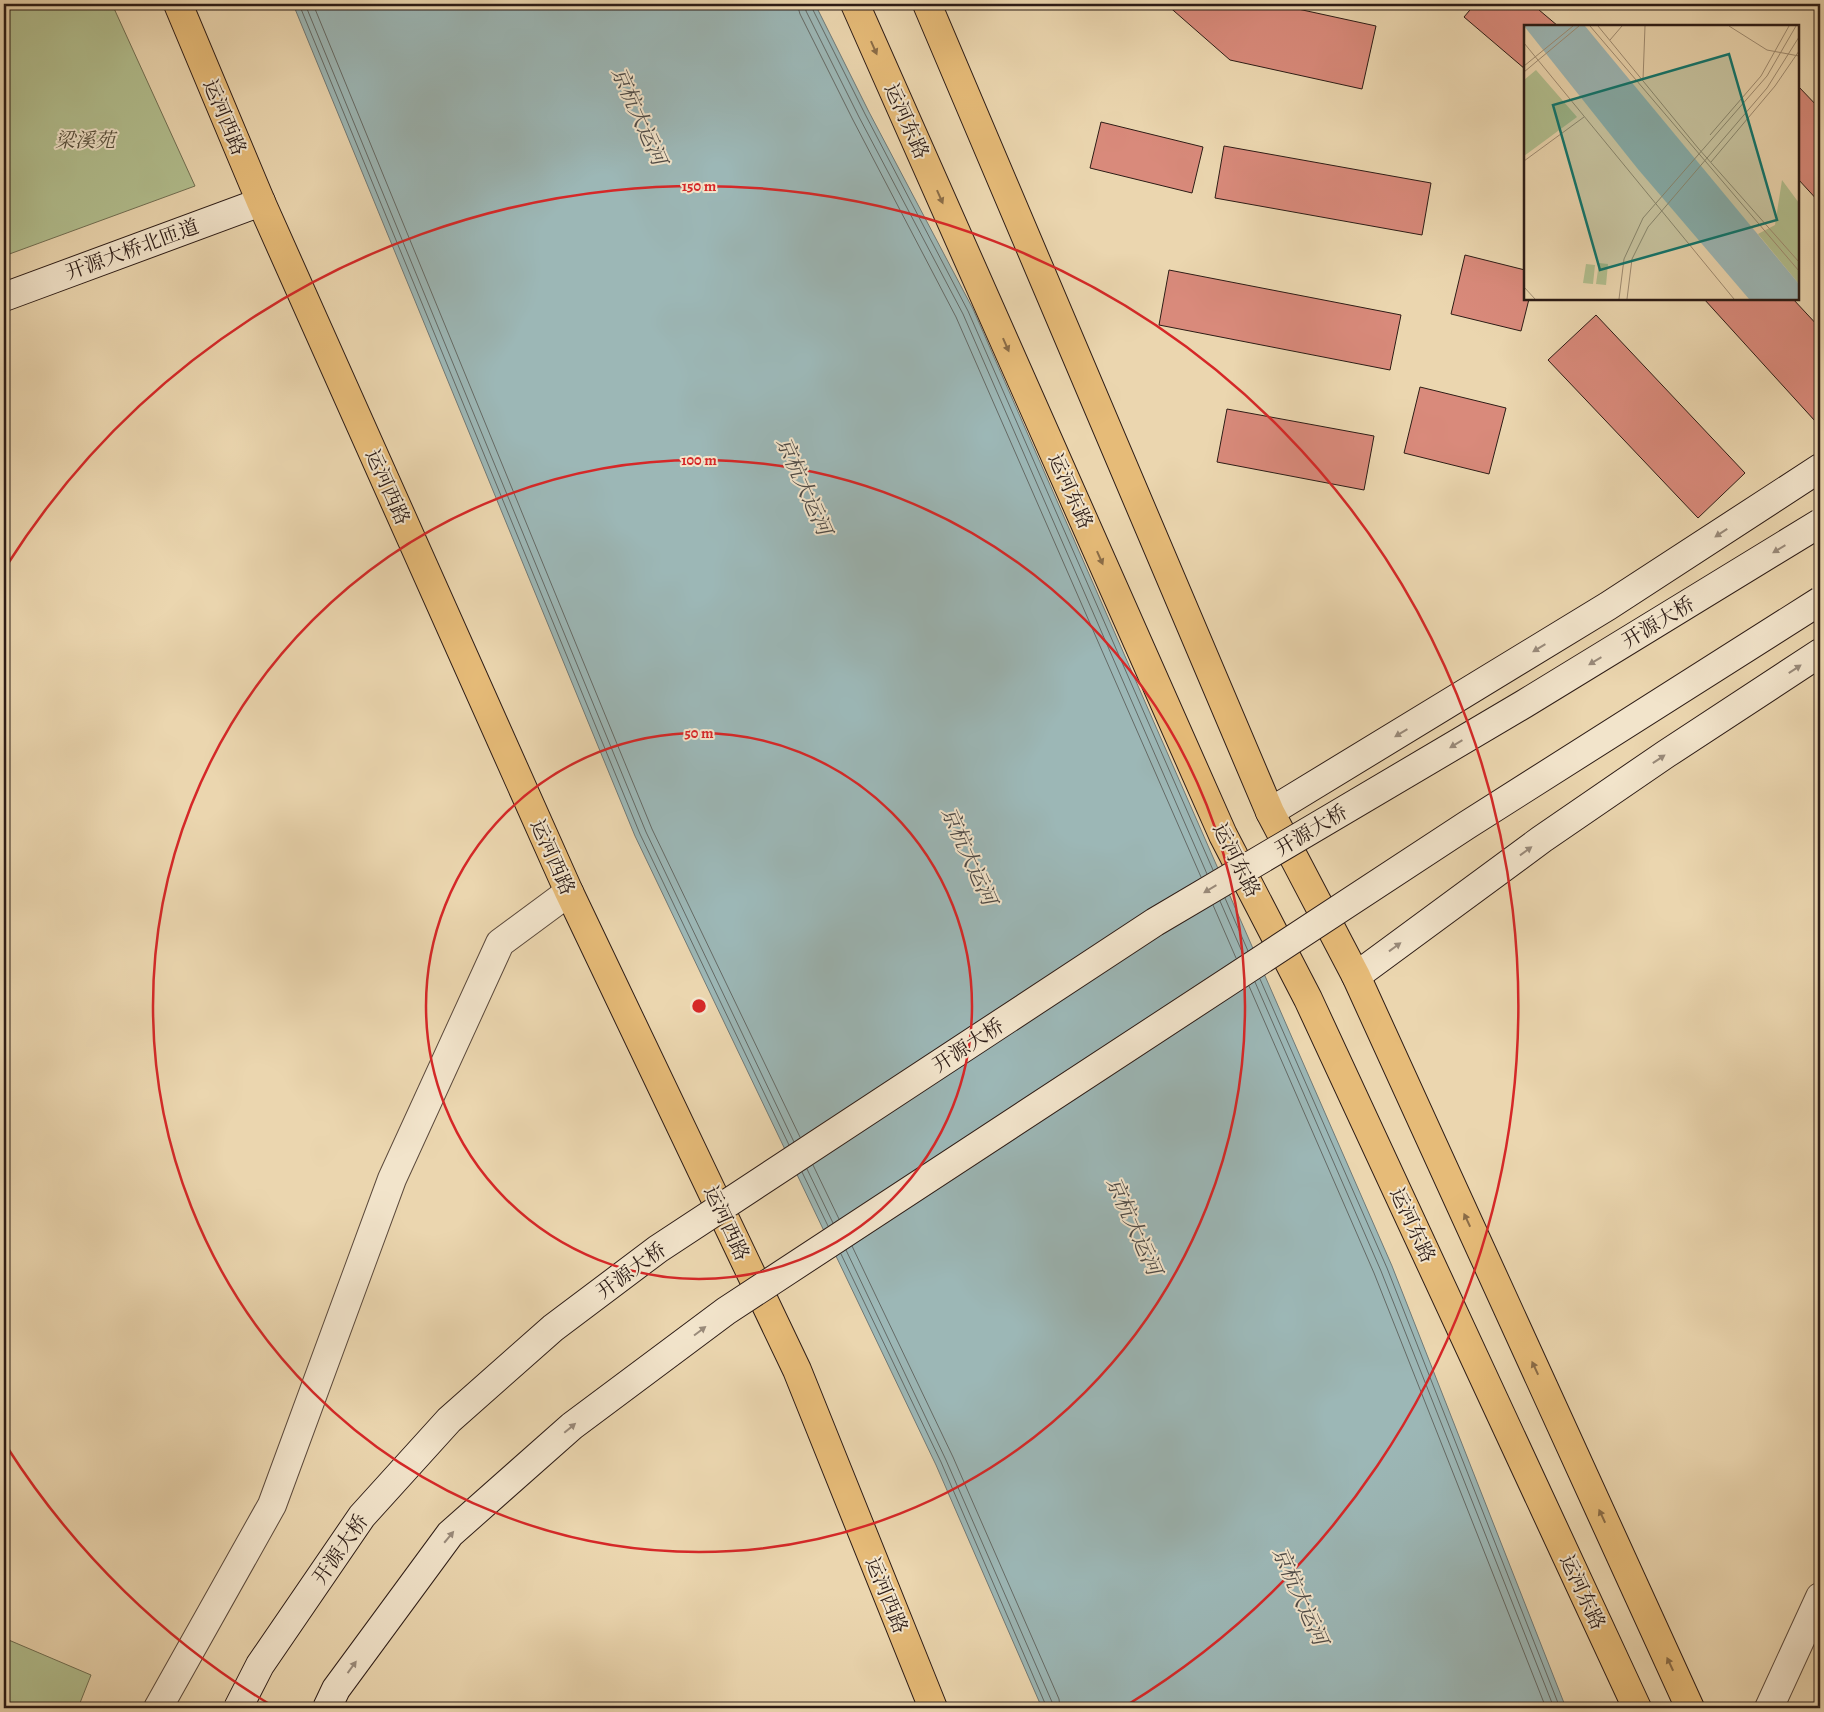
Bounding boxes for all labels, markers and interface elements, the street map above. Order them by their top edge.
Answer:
inset map [1524,25,1799,300]
one-way arrow [871,41,879,55]
water label: 京杭大运河 [605,62,675,173]
street label: 运河西路 [196,75,253,159]
street label: 运河东路 [878,79,935,163]
park label: 梁溪苑 [55,127,118,154]
text: 150 m [682,176,717,196]
one-way arrow [937,190,945,204]
street label: 开源大桥北匝道 [62,213,203,286]
one-way arrow [1003,338,1011,352]
water label: 京杭大运河 [770,432,840,543]
street label: 运河西路 [359,445,416,529]
street label: 运河东路 [1042,449,1099,533]
text: 100 m [681,450,717,470]
one-way arrow [1714,528,1727,538]
one-way arrow [1772,544,1785,553]
one-way arrow [1097,551,1105,565]
street label: 开源大桥 [1617,590,1699,655]
one-way arrow [1533,644,1546,653]
one-way arrow [1589,656,1602,665]
one-way arrow [1788,664,1802,674]
text: 50 m [684,723,714,743]
one-way arrow [1394,728,1407,737]
one-way arrow [1449,740,1462,749]
one-way arrow [1653,754,1666,764]
street label: 开源大桥 [1270,798,1352,863]
water label: 京杭大运河 [935,802,1005,913]
street label: 运河西路 [524,815,581,899]
street label: 运河东路 [1206,818,1267,902]
one-way arrow [1519,846,1533,856]
one-way arrow [1204,884,1217,893]
one-way arrow [1388,942,1402,952]
centre of rings [690,997,708,1015]
street label: 开源大桥 [927,1012,1009,1079]
water label: 京杭大运河 [1100,1172,1170,1283]
street label: 运河西路 [697,1181,756,1265]
street label: 运河东路 [1383,1183,1442,1267]
one-way arrow [1463,1213,1471,1227]
street label: 开源大桥 [591,1236,672,1305]
one-way arrow [693,1325,706,1336]
one-way arrow [1530,1361,1538,1375]
one-way arrow [564,1423,576,1434]
street label: 开源大桥 [306,1509,374,1590]
one-way arrow [1598,1509,1606,1523]
one-way arrow [444,1530,455,1543]
water label: 京杭大运河 [1266,1542,1336,1653]
street label: 运河东路 [1553,1550,1612,1634]
street label: 运河西路 [859,1553,914,1637]
one-way arrow [1665,1657,1673,1671]
one-way arrow [347,1661,358,1674]

